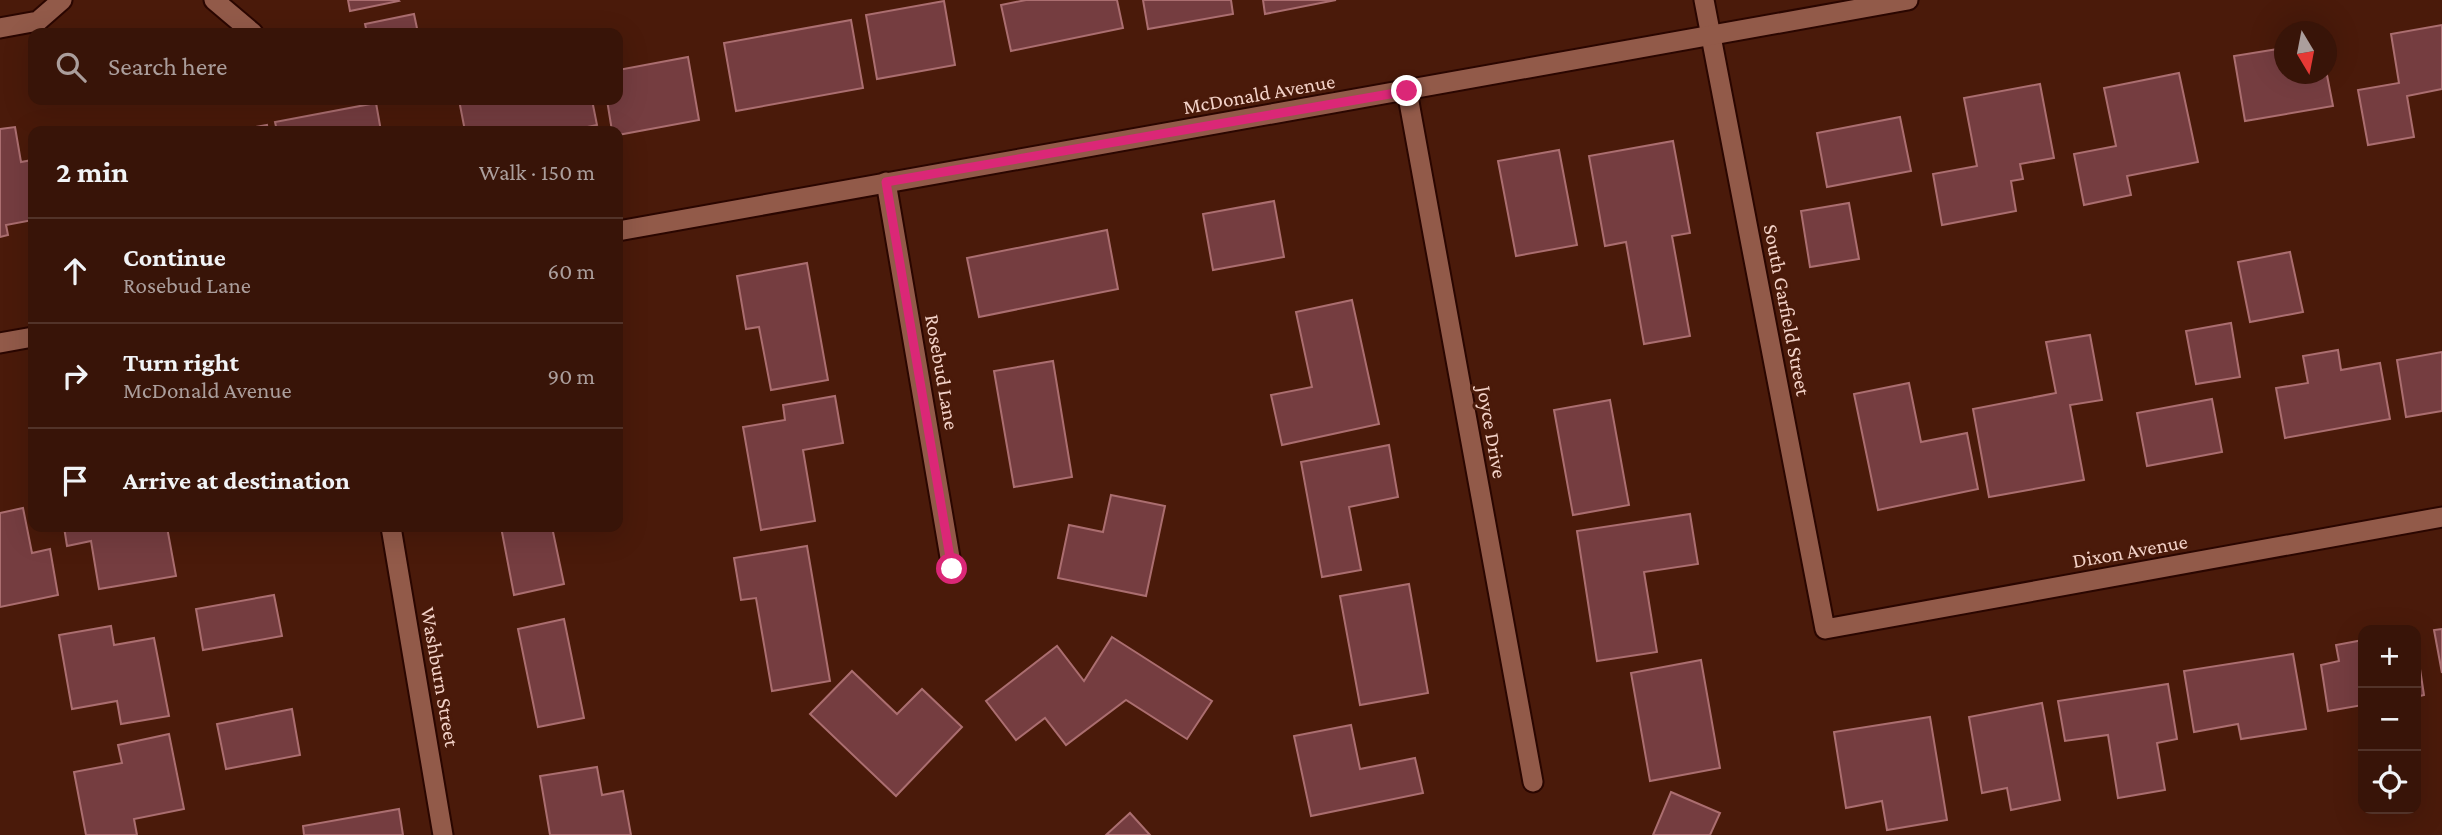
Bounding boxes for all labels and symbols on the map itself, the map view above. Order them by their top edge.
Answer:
north arrow [2274,21,2337,84]
street label: McDonald Avenue [1181,69,1337,119]
route end [1391,75,1422,106]
street label: South Garfield Street [1759,222,1816,399]
street label: Rosebud Lane [920,312,964,432]
street label: Joyce Drive [1472,382,1512,480]
street label: Dixon Avenue [2071,529,2189,573]
route start [936,553,967,584]
street label: Washburn Street [416,605,464,750]

